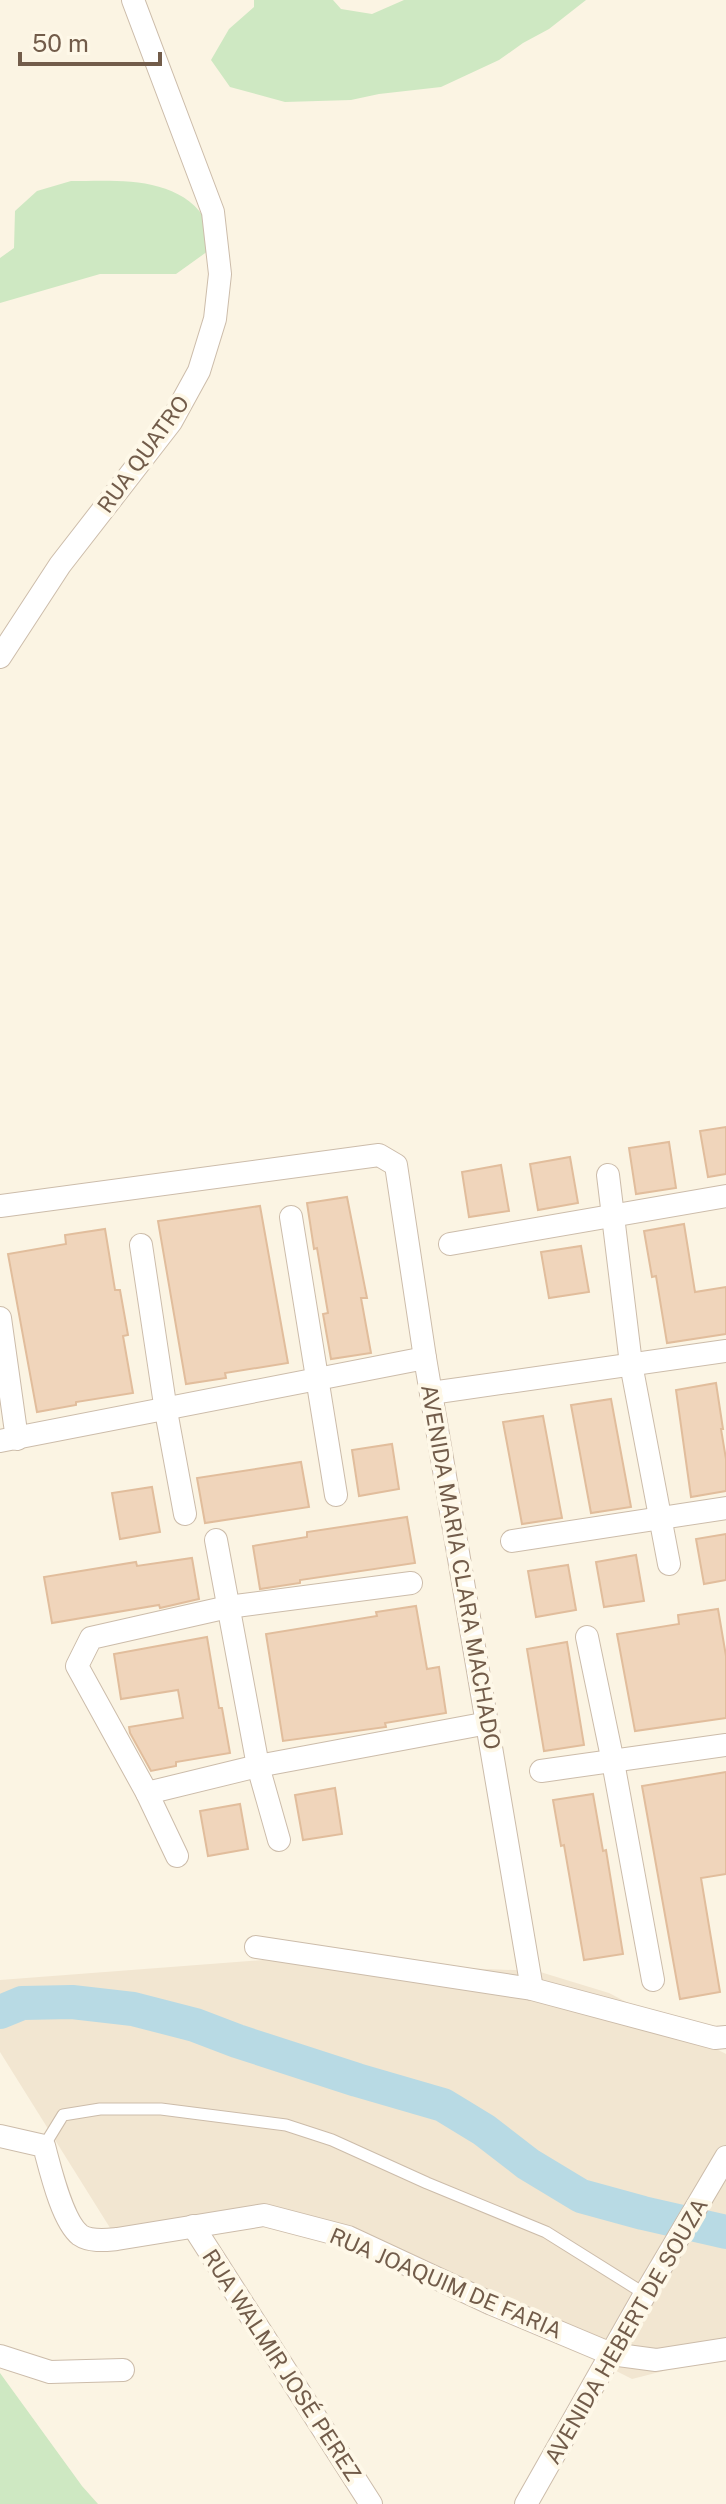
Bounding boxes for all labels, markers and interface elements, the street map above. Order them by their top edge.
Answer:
scale bar [20,16,160,66]
text: 50 m [32,29,89,57]
street label: RUA QUATRO [92,390,194,518]
street label: AVENIDA MARIA CLARA MACHADO [416,1382,506,1752]
street label: AVENIDA HEBERT DE SOUZA [539,2194,713,2468]
street label: RUA JOAQUIM DE FARIA [326,2222,566,2344]
street label: RUA WALMIR JOSÉ PEREZ [197,2244,367,2486]

